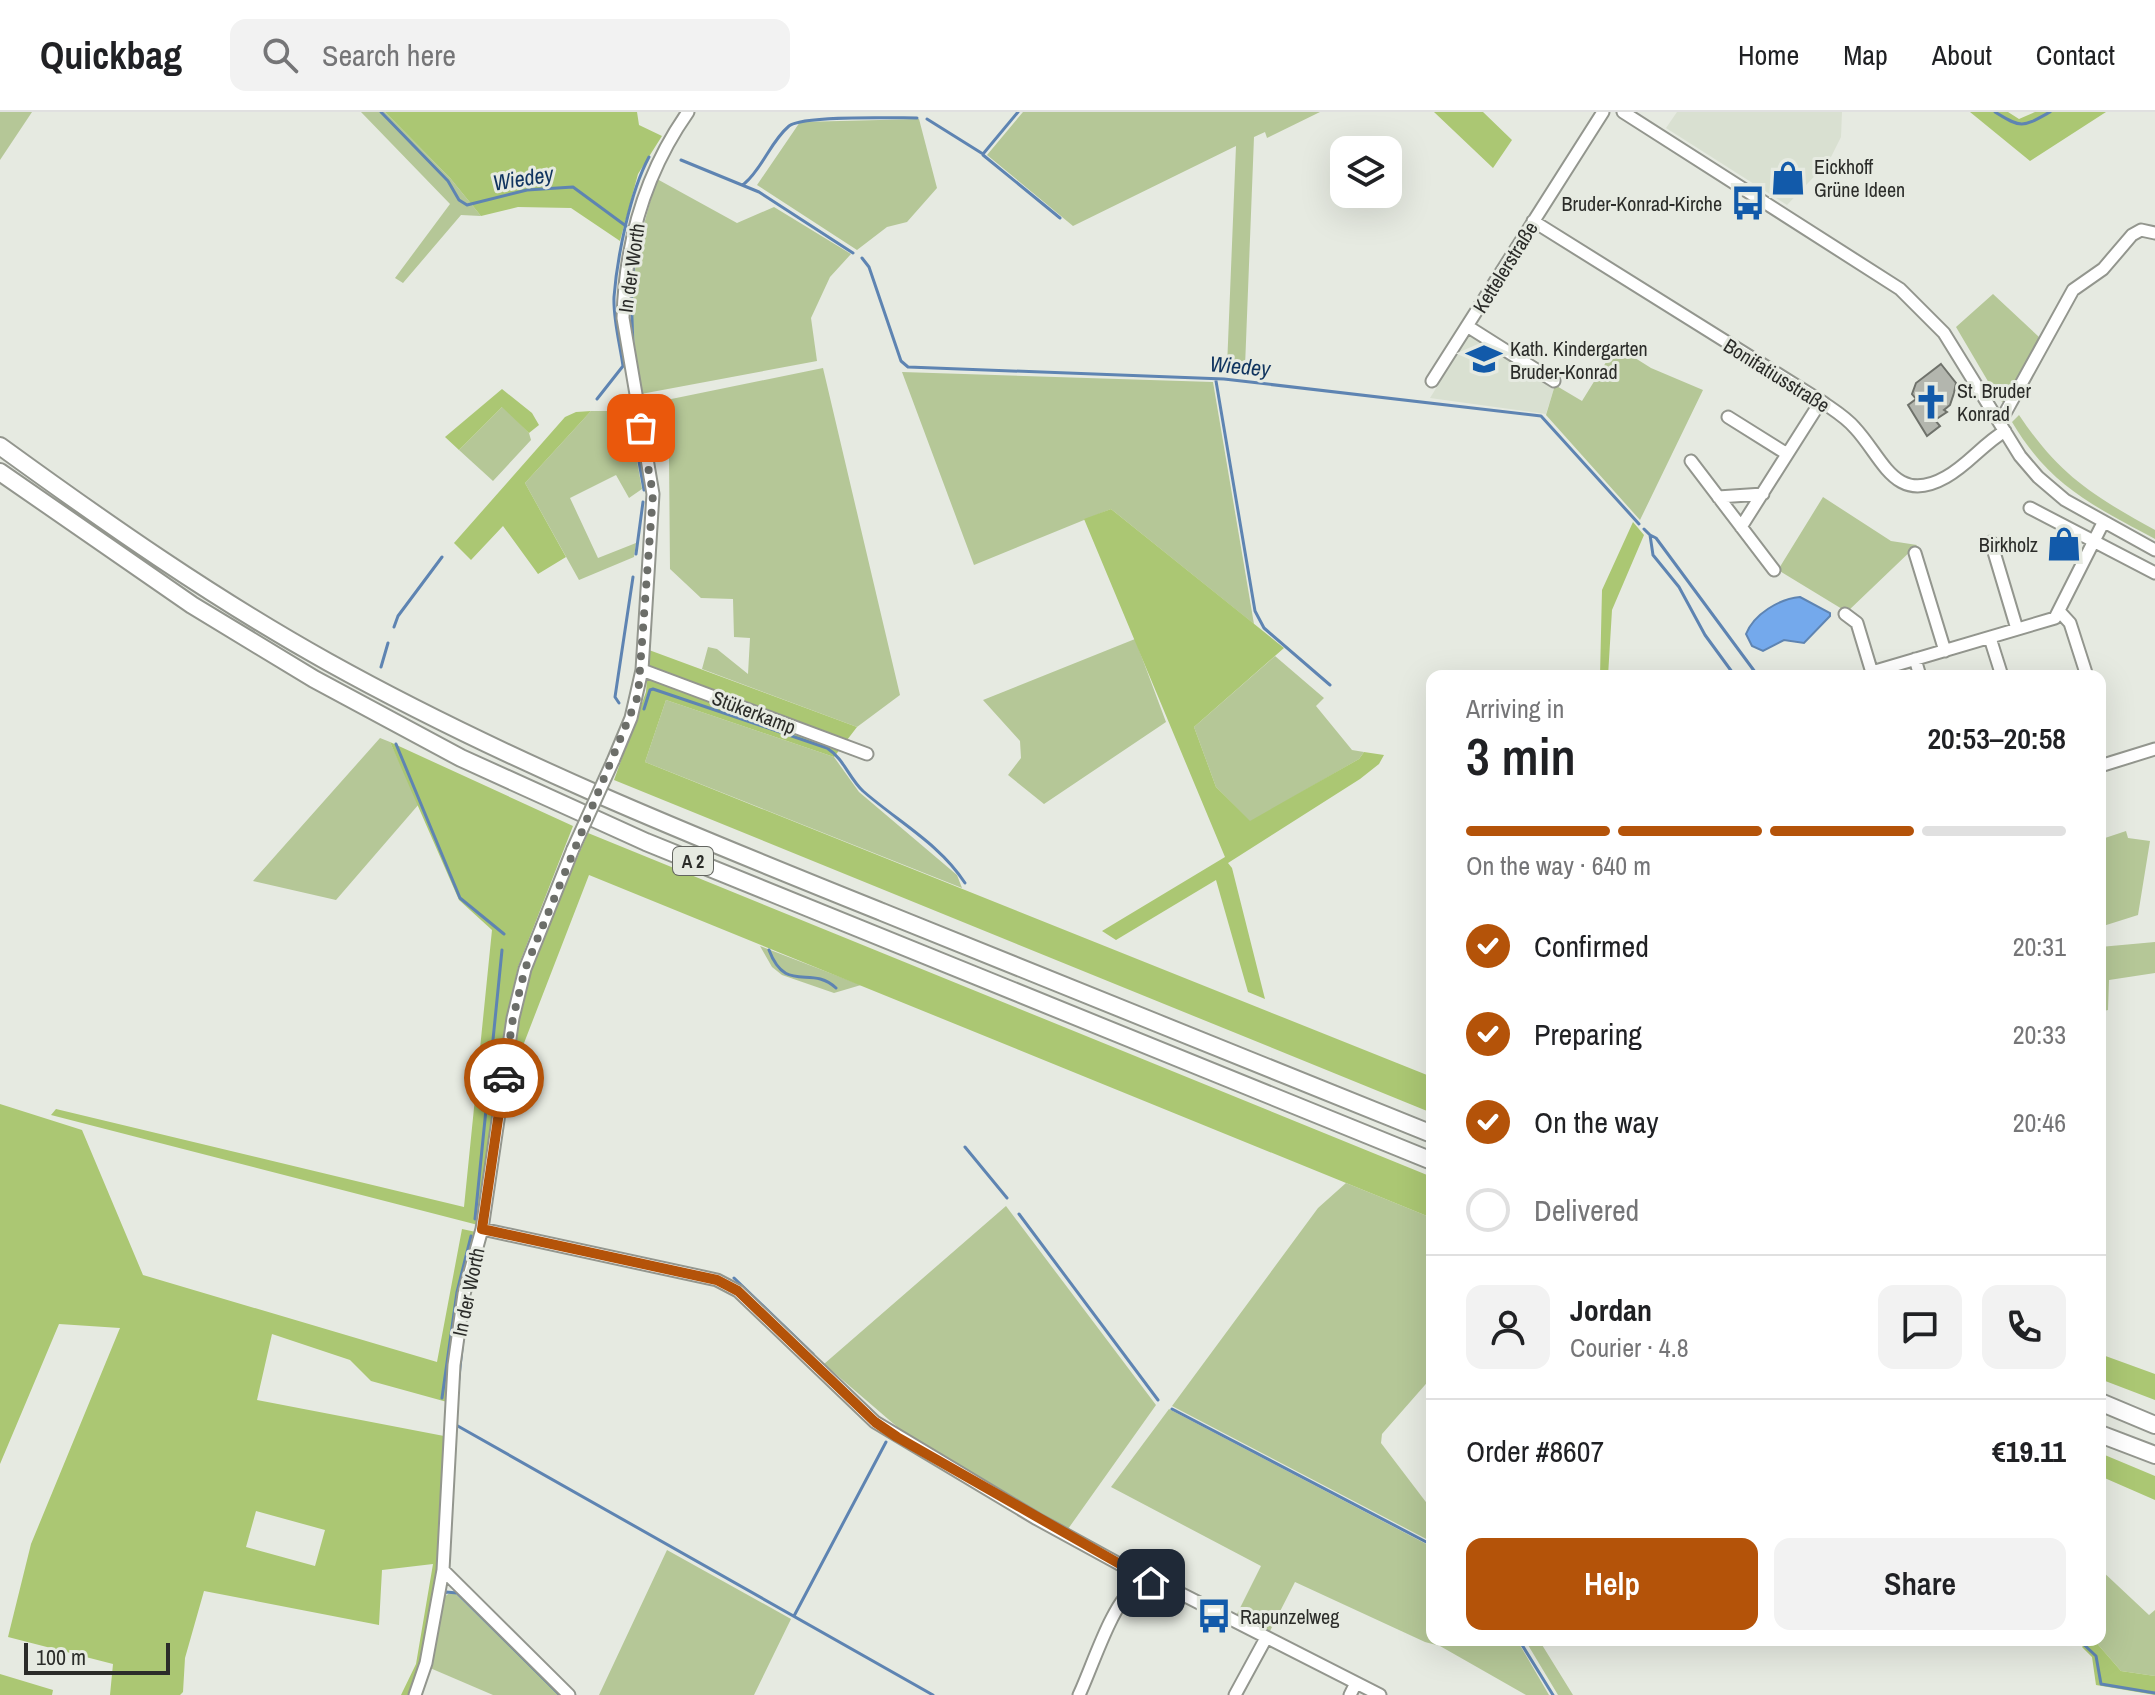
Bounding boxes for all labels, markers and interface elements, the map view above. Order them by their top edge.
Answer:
search box [230,19,790,91]
text: Quickbag [40,30,182,81]
icon: search [258,33,302,77]
text: Search here [322,35,456,75]
text: Home [1738,36,1799,74]
text: Map [1843,36,1888,74]
text: About [1932,36,1992,74]
text: Contact [2036,36,2115,74]
map controls [1330,136,1402,208]
button: layers [1330,136,1402,208]
place label: Eickhoff Grüne Ideen [1814,153,1905,203]
water label: Wiedey [491,158,556,198]
shop icon: Eickhoff Grüne Ideen [1769,159,1807,197]
bus stop icon: Bruder-Konrad-Kirche [1729,184,1767,222]
place label: Bruder-Konrad-Kirche [1562,190,1722,217]
street label: Kettelerstraße [1466,216,1544,318]
street label: In der Worth [611,222,651,314]
street label: Bonifatiusstraße [1719,332,1835,418]
place label: Kath. Kindergarten Bruder-Konrad [1510,335,1648,385]
school or university icon: Kath. Kindergarten Bruder-Konrad [1465,340,1503,378]
water label: Wiedey [1208,348,1273,384]
place label: St. Bruder Konrad [1957,377,2031,427]
church icon: St. Bruder Konrad [1912,383,1950,421]
pin [607,394,675,462]
icon: bag [619,406,663,450]
shop icon: Birkholz [2045,525,2083,563]
place label: Birkholz [1979,531,2038,558]
street label: Stükerkamp [708,684,800,740]
text: Arriving in [1466,691,1564,726]
text: 20:53–20:58 [1927,718,2066,758]
text: 3 min [1466,721,1576,791]
road number: A 2 [673,847,713,875]
text: On the way · 640 m [1466,848,1651,883]
icon: check [1466,924,1510,968]
text: Confirmed [1534,926,1649,966]
text: 20:31 [2013,929,2066,964]
icon: check [1466,1012,1510,1056]
text: Preparing [1534,1014,1642,1054]
text: 20:33 [2013,1017,2066,1052]
courier [464,1038,544,1118]
icon: car [482,1056,526,1100]
icon: check [1466,1100,1510,1144]
text: On the way [1534,1102,1658,1142]
text: 20:46 [2013,1105,2066,1140]
text: Delivered [1534,1190,1639,1230]
street label: In der Worth [445,1245,491,1339]
button: person [1466,1285,1550,1369]
button: chat [1878,1285,1962,1369]
button: phone [1982,1285,2066,1369]
text: Jordan [1570,1290,1652,1330]
text: Courier · 4.8 [1570,1330,1689,1365]
text: Order #8607 [1466,1431,1604,1471]
text: €19.11 [1992,1431,2066,1471]
button: Help [1466,1538,1758,1630]
button: Share [1774,1538,2066,1630]
pin [1117,1549,1185,1617]
icon: home [1129,1561,1173,1605]
bus stop icon: Rapunzelweg [1195,1597,1233,1635]
place label: Rapunzelweg [1240,1603,1339,1630]
scale bar [24,1639,170,1675]
text: 100 m [36,1642,86,1672]

